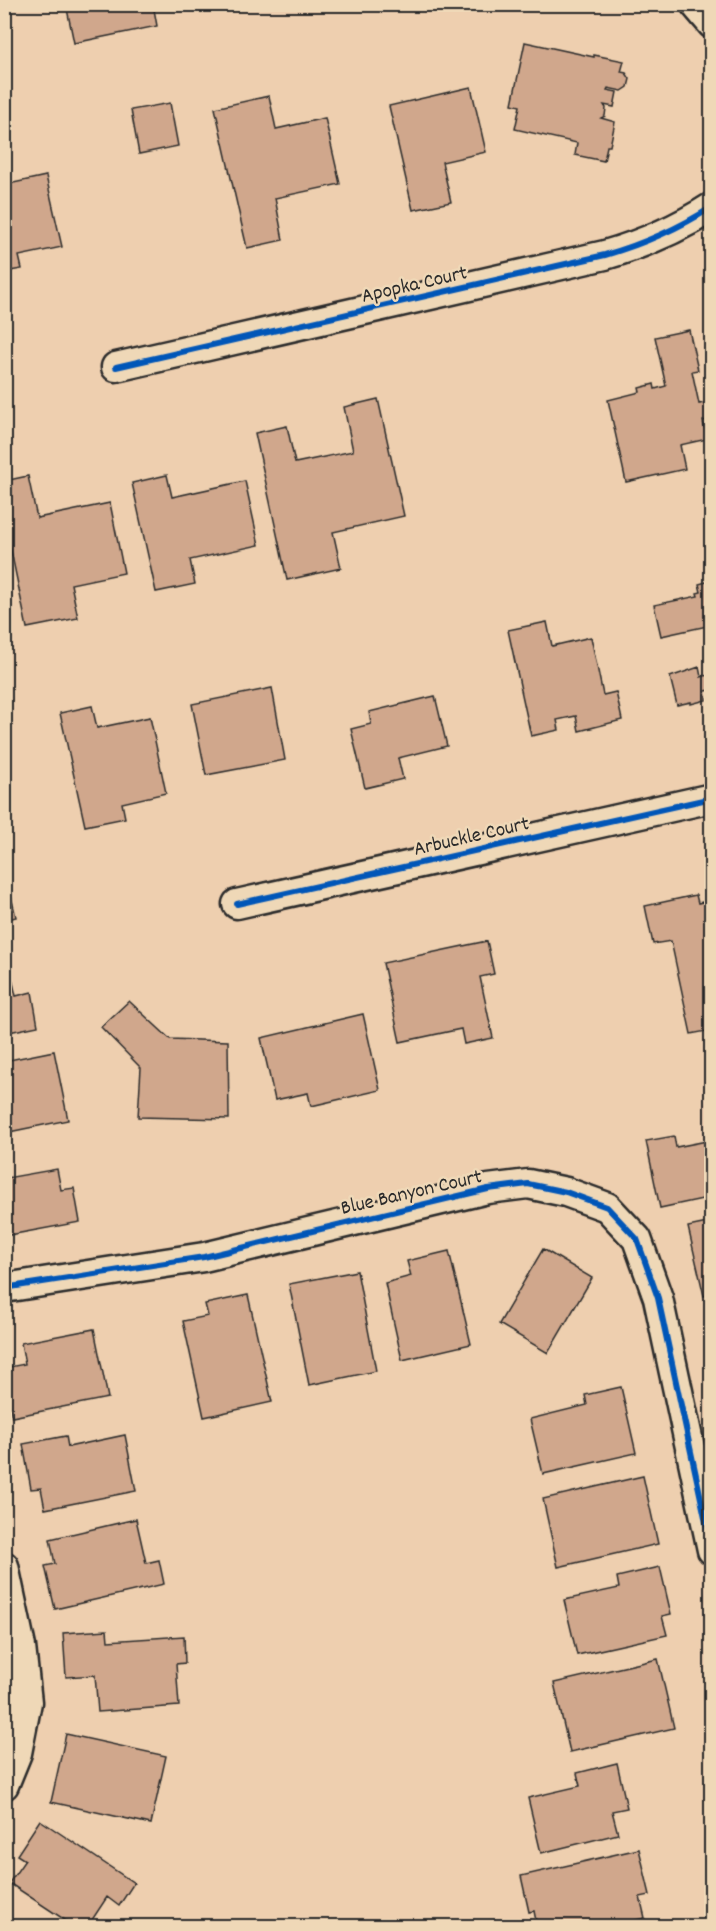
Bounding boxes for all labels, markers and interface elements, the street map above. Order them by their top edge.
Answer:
street label: Apopka Court [359,259,471,313]
street label: Arbuckle Court [411,810,533,866]
street label: Blue Banyon Court [338,1163,486,1225]

